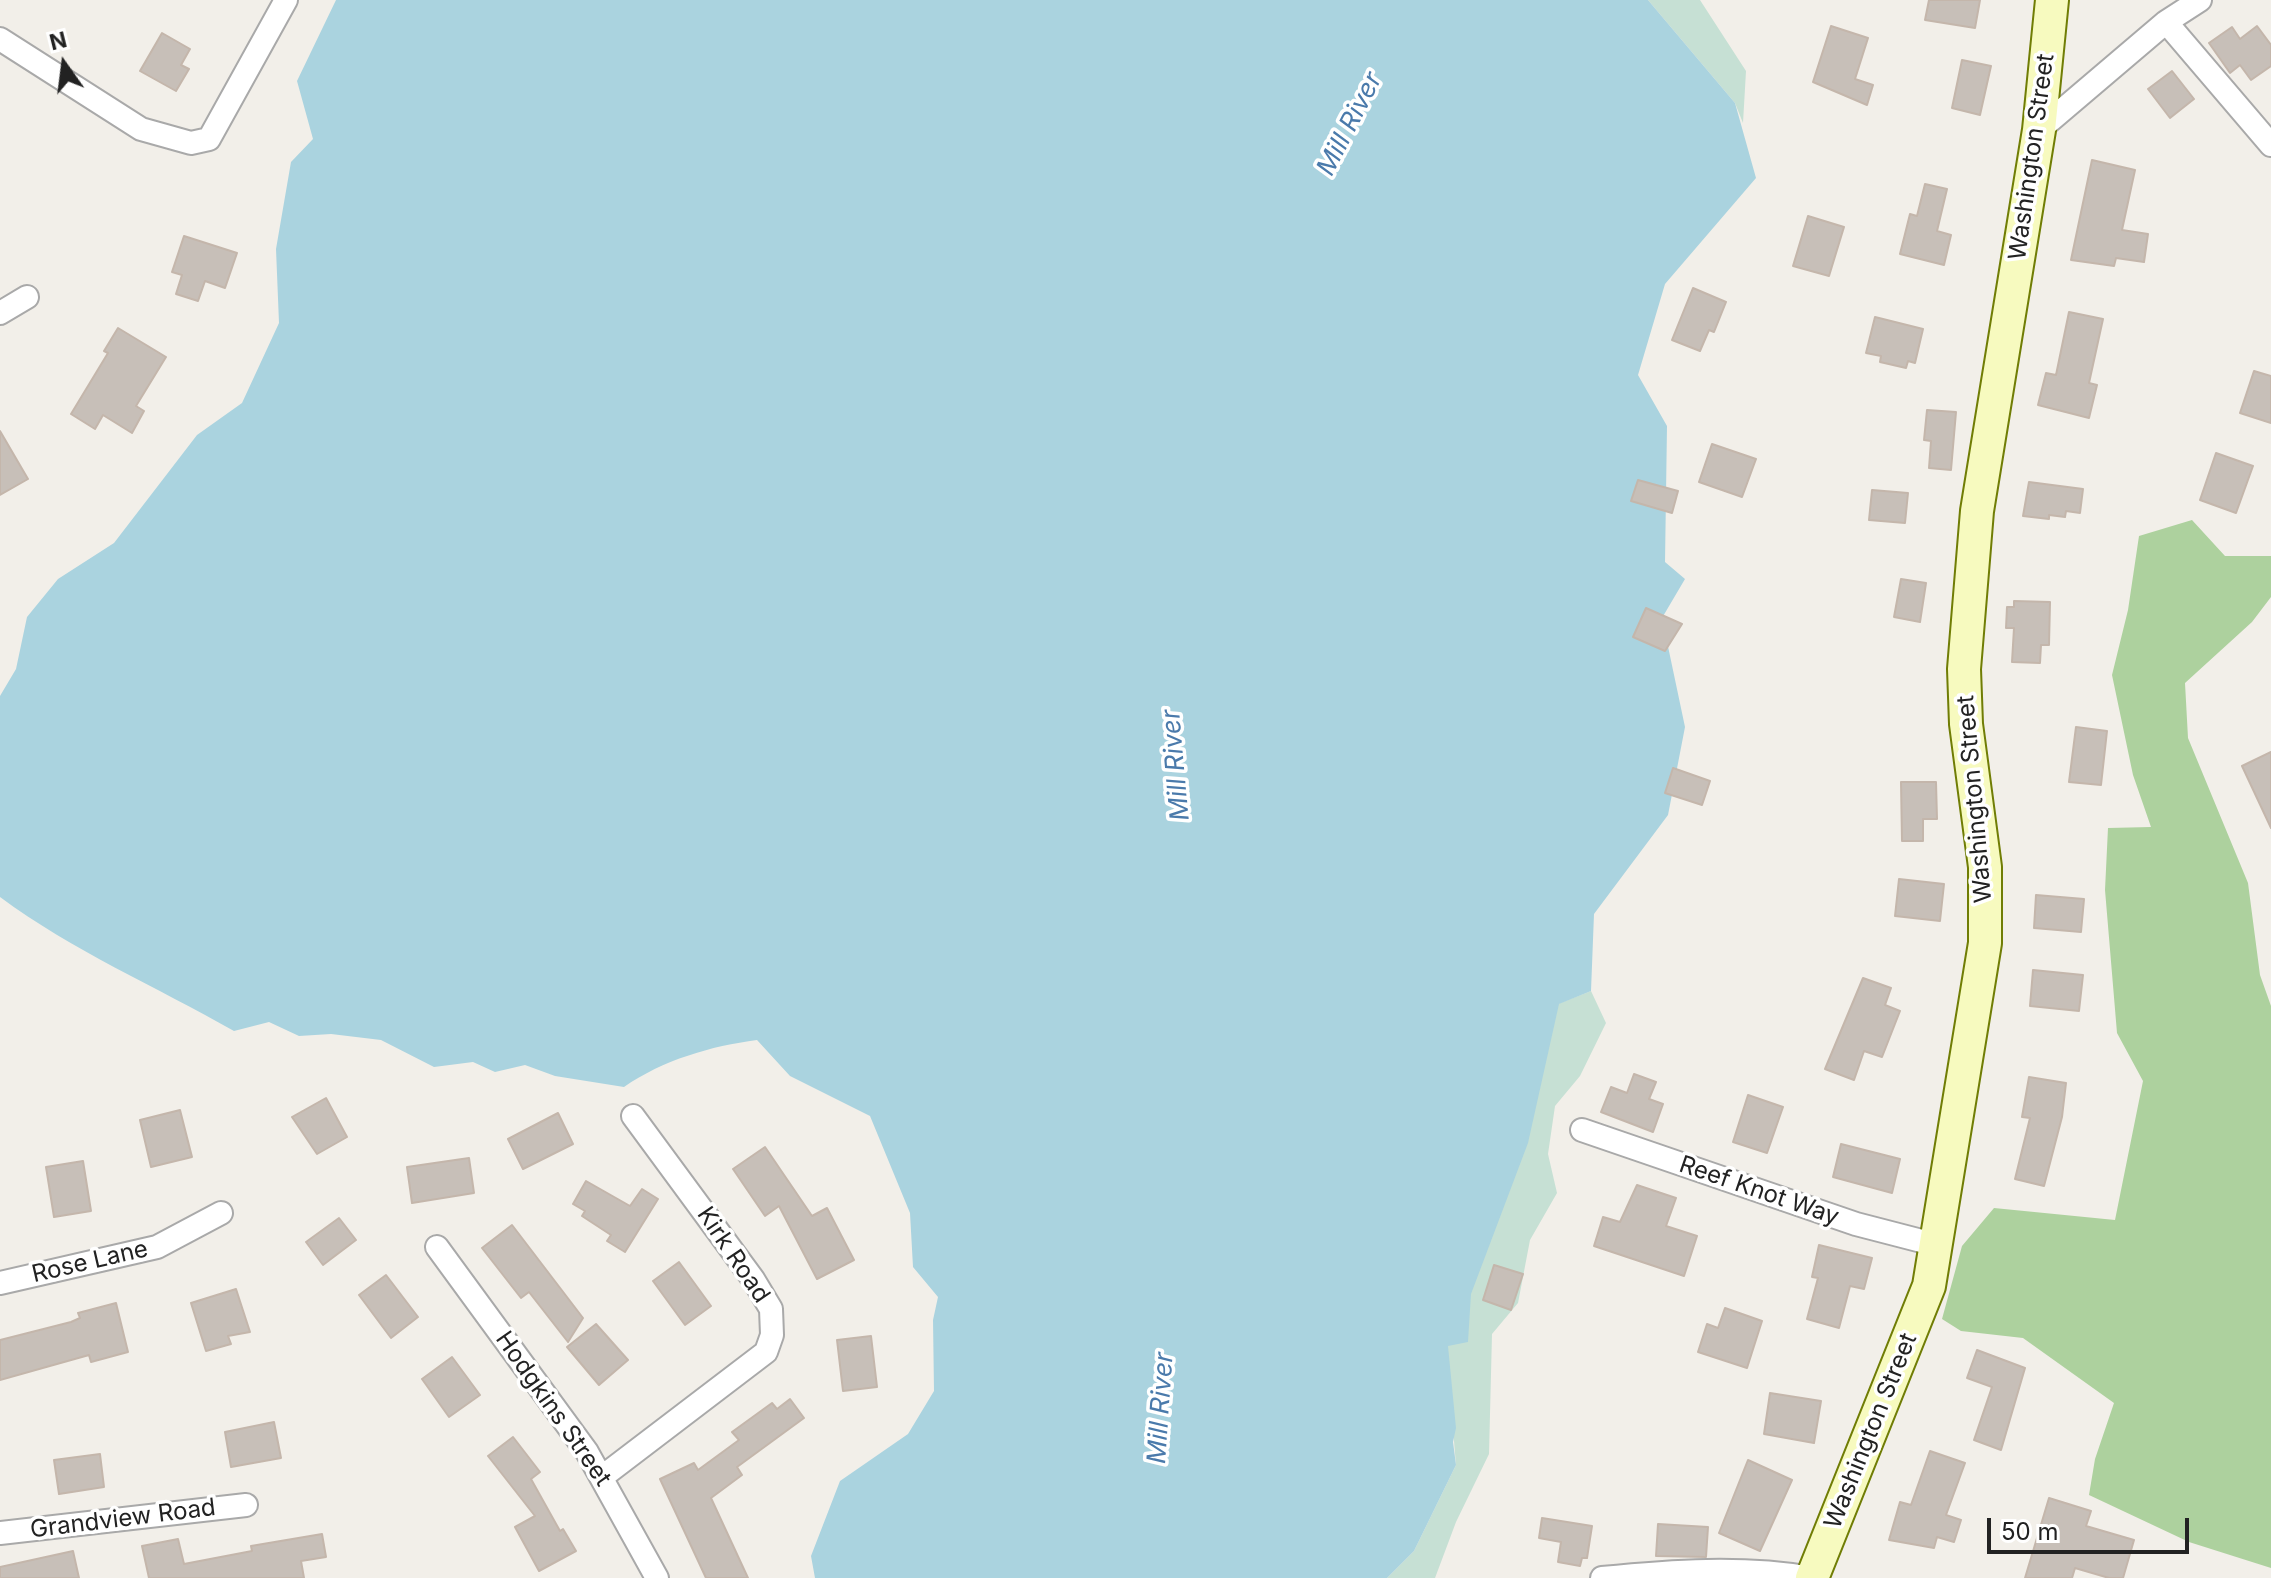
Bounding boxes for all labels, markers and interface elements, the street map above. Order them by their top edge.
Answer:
north arrow [24,24,104,104]
text: N [47,26,69,55]
street label: Washington Street [2003,52,2061,262]
water label: Mill River [1311,67,1389,181]
street label: Washington Street [1952,694,1998,904]
water label: Mill River [1156,708,1196,822]
street label: Reef Knot Way [1675,1150,1843,1232]
street label: Kirk Road [690,1202,776,1308]
street label: Rose Lane [29,1235,151,1289]
street label: Hodgkins Street [489,1326,617,1492]
street label: Washington Street [1819,1329,1923,1533]
water label: Mill River [1142,1351,1180,1465]
street label: Grandview Road [29,1493,217,1545]
scale bar [1991,1502,2193,1552]
text: 50 m [2001,1517,2059,1546]

